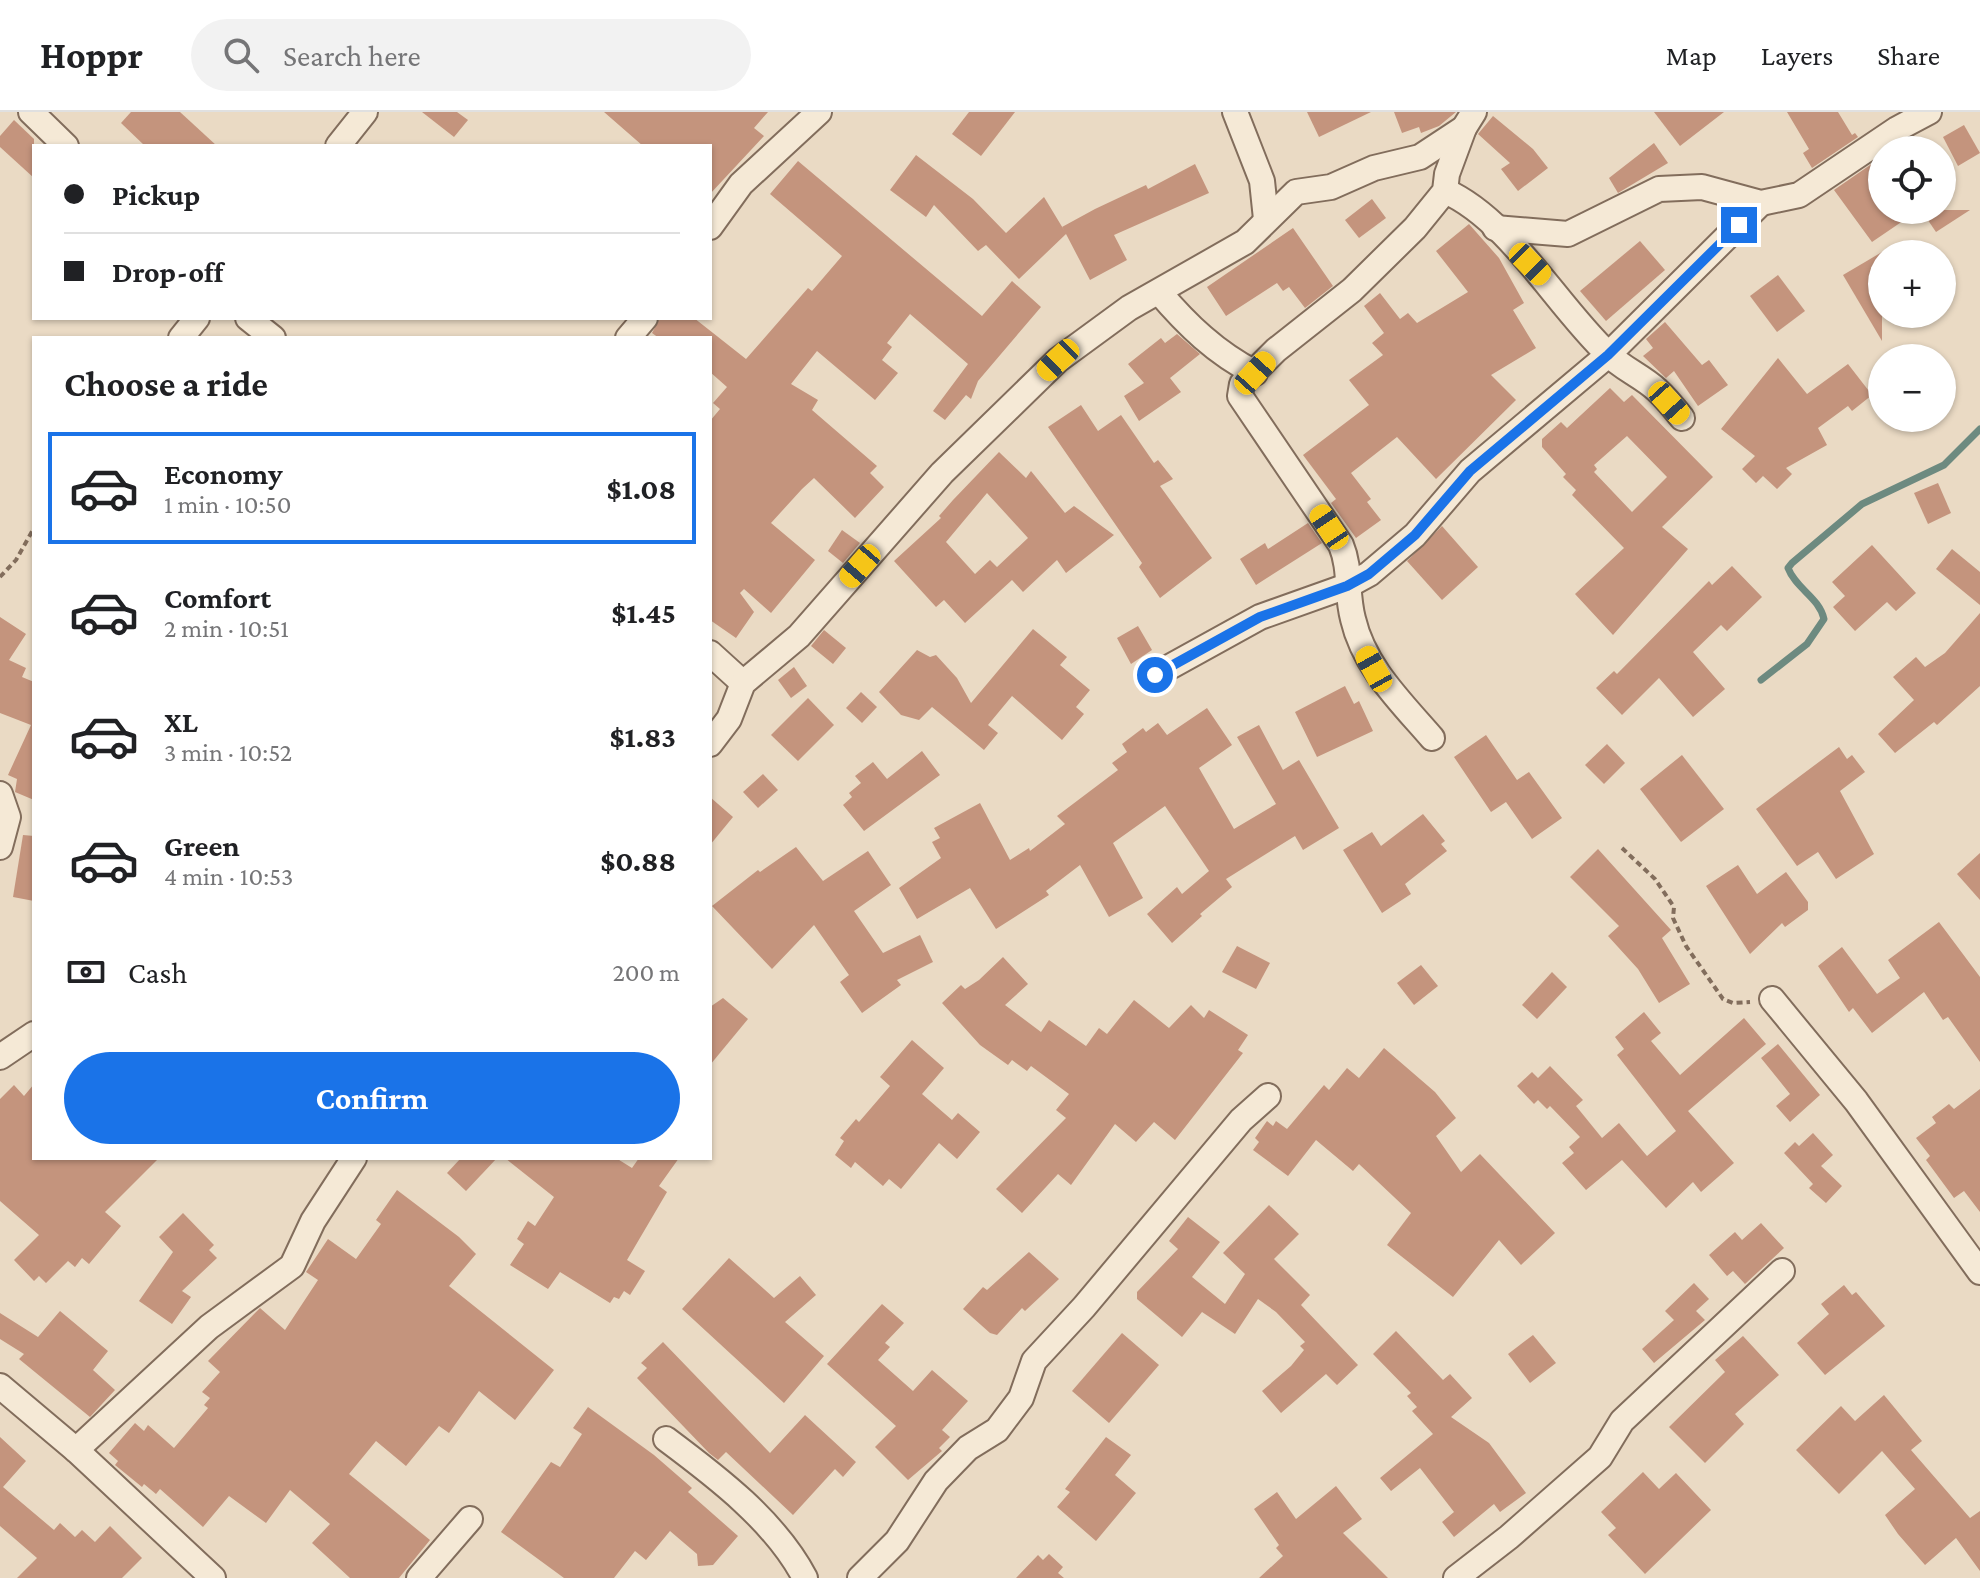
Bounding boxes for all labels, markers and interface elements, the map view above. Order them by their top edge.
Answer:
search box [191,19,751,91]
icon: search [219,33,263,77]
text: Hoppr [40,34,143,76]
text: Search here [283,39,421,72]
text: Map [1666,40,1717,71]
text: Layers [1761,40,1833,71]
text: Share [1877,40,1940,71]
map controls [1868,136,1956,432]
button: locate [1868,136,1956,224]
text: Pickup [112,178,200,211]
route end [1721,207,1757,243]
car [1505,239,1555,289]
button: + [1868,240,1956,328]
text: Drop-off [112,255,223,288]
car [1032,335,1084,385]
button: − [1868,344,1956,432]
car [1230,347,1280,399]
text: Choose a ride [64,364,268,404]
car [1644,377,1694,429]
icon: car [68,452,140,524]
text: Economy [164,457,283,490]
text: $1.08 [606,472,676,505]
text: 1 min · 10:50 [164,490,291,519]
car [1306,500,1352,554]
car [835,540,885,592]
icon: car [68,576,140,648]
text: Comfort [164,581,271,614]
text: $1.45 [611,596,676,629]
text: 2 min · 10:51 [164,614,289,643]
car [1352,642,1396,696]
route start [1137,657,1173,693]
icon: car [68,700,140,772]
text: XL [164,705,198,738]
text: $1.83 [610,720,676,753]
text: 3 min · 10:52 [164,738,292,767]
icon: car [68,824,140,896]
text: Green [164,829,240,862]
text: $0.88 [600,844,676,877]
text: 4 min · 10:53 [164,862,293,891]
icon: cash [64,950,108,994]
text: Cash [128,956,187,989]
text: 200 m [612,958,680,987]
button: Confirm [64,1052,680,1144]

